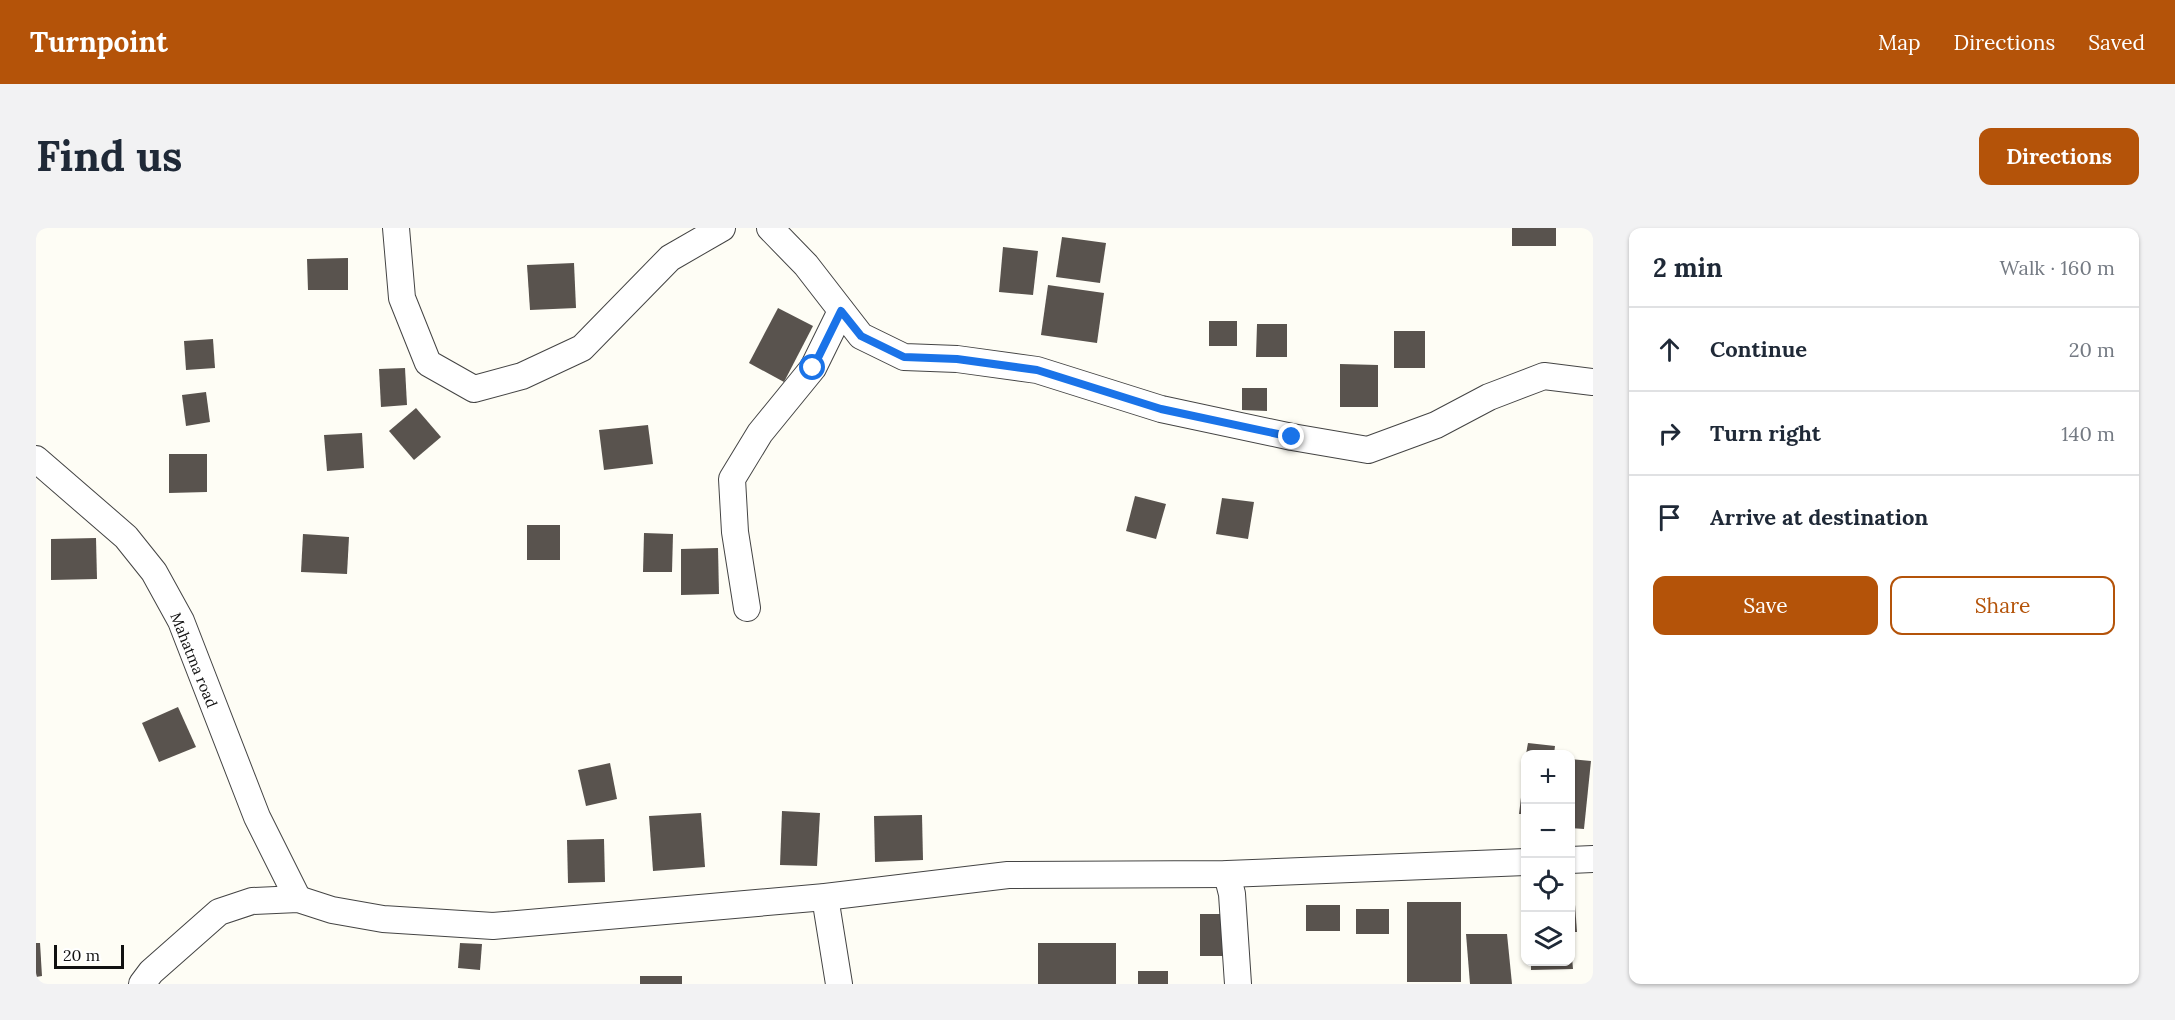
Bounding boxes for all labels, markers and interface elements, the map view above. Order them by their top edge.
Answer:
text: Turnpoint [30,24,168,60]
text: Map [1878,29,1921,56]
text: Directions [1954,29,2055,56]
text: Saved [2088,29,2145,56]
button: Directions [1979,128,2139,185]
text: Find us [36,129,182,183]
text: 2 min [1653,251,1723,284]
text: Walk · 160 m [1999,255,2115,280]
icon: ahead [1653,333,1686,366]
text: Continue [1710,335,1807,363]
text: 20 m [2069,337,2115,362]
route start [799,354,825,380]
icon: right [1653,417,1686,450]
text: Turn right [1710,419,1821,447]
text: 140 m [2061,421,2115,446]
route end [1278,423,1304,449]
icon: arrive [1653,501,1686,534]
text: Arrive at destination [1710,503,1928,531]
button: Save [1653,576,1878,635]
button: Share [1890,576,2115,635]
street label: Mahatma road [166,610,222,710]
map controls [1521,750,1575,966]
button: + [1521,750,1575,804]
button: − [1521,804,1575,858]
button: locate [1521,858,1575,912]
button: layers [1521,912,1575,966]
scale bar [54,942,124,970]
text: 20 m [63,945,100,965]

